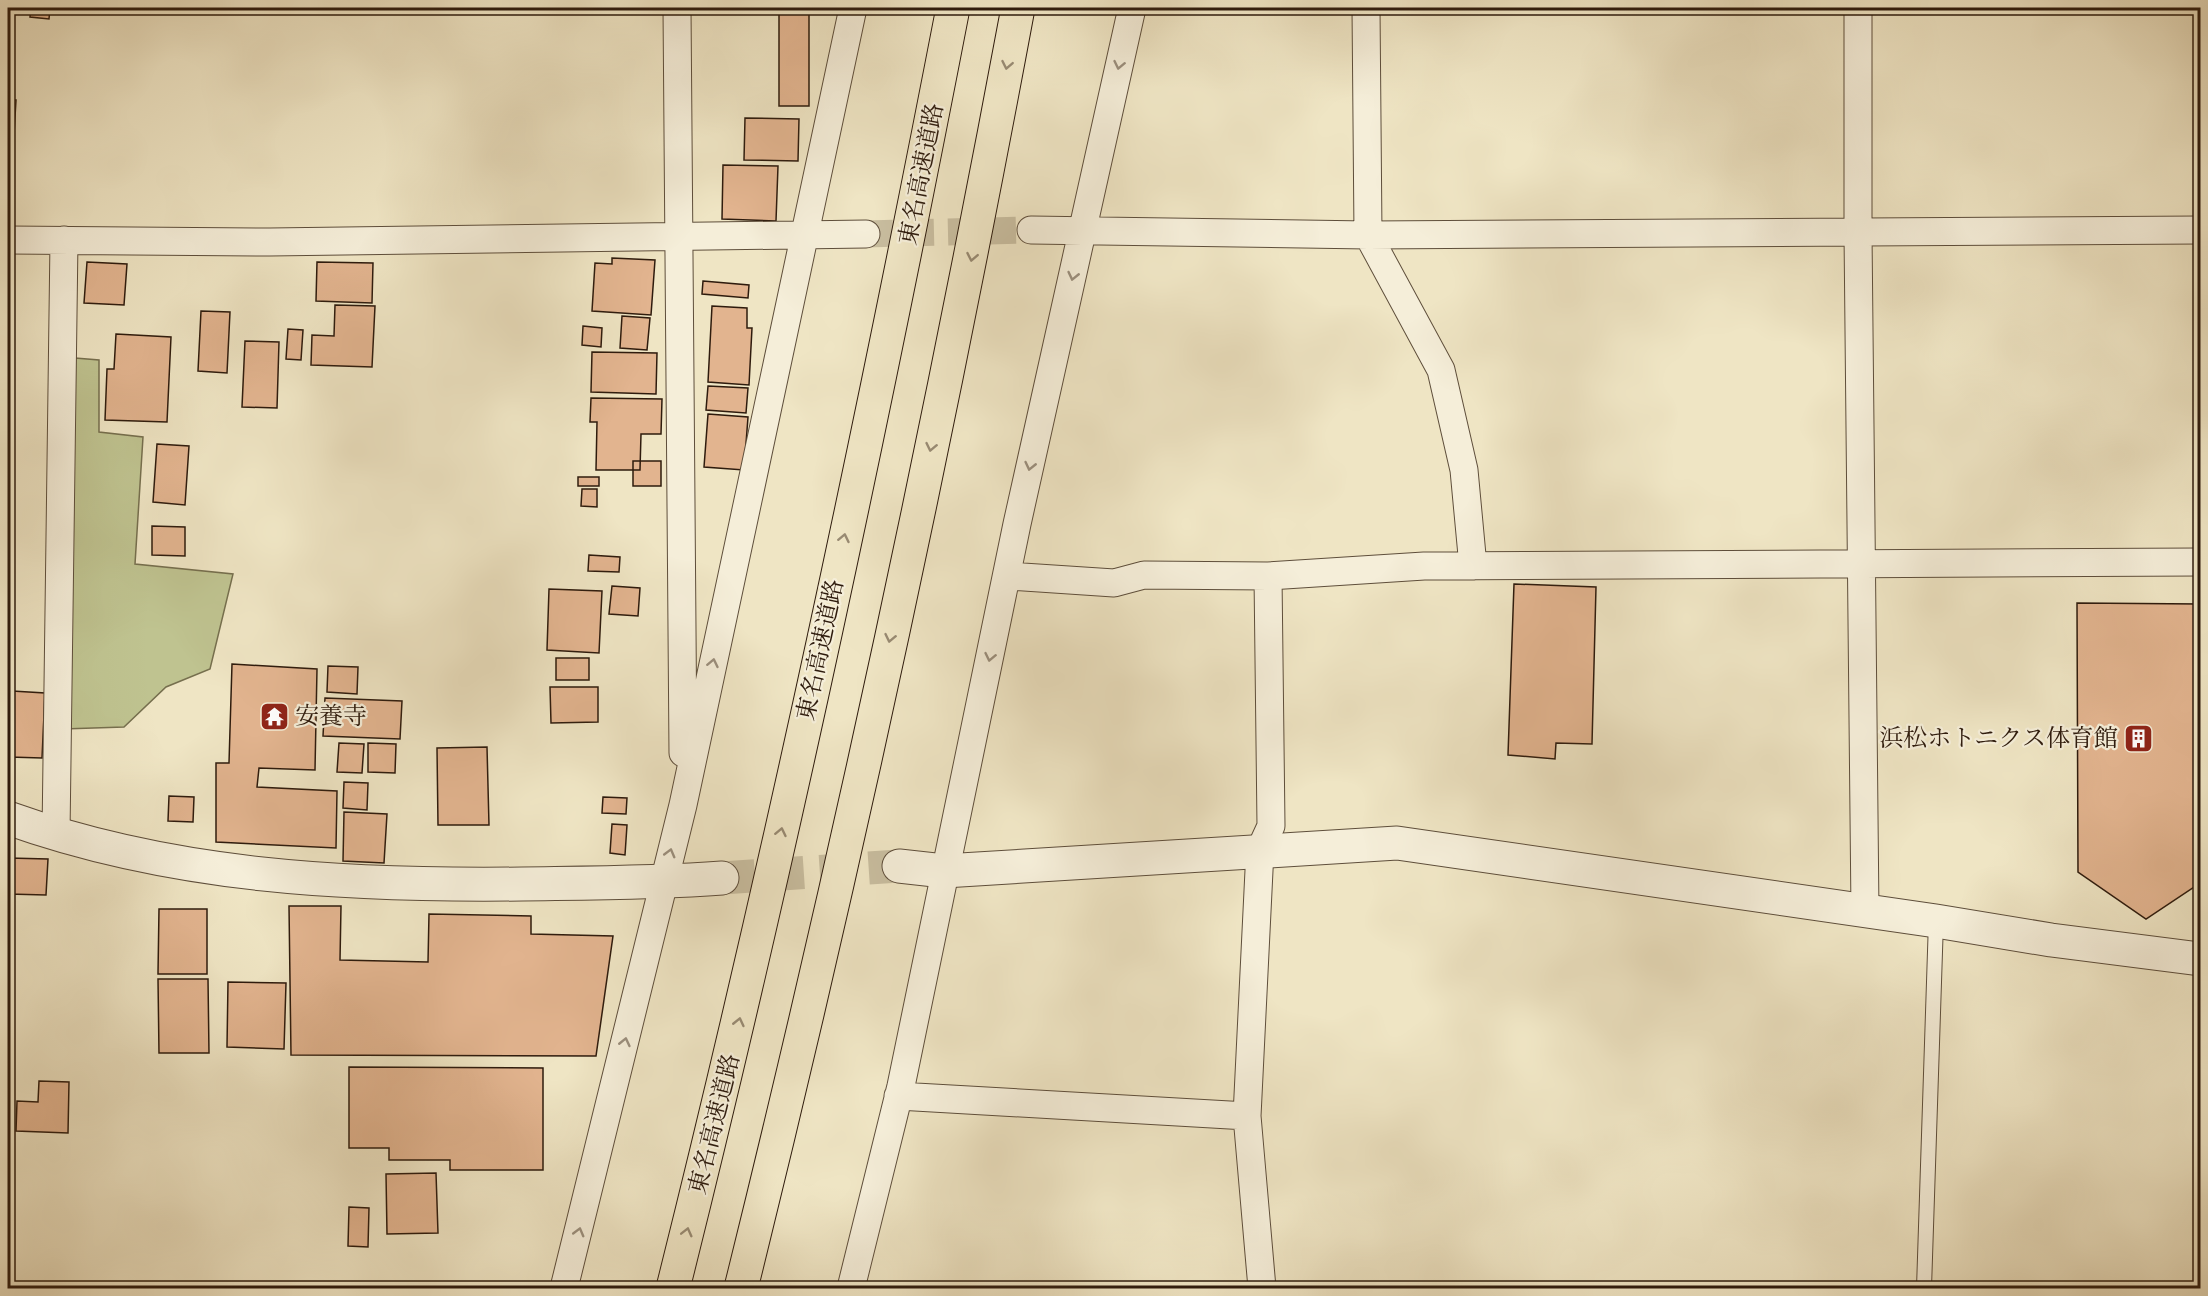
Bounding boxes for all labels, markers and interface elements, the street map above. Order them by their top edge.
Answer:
one-way arrow [1114,59,1127,69]
one-way arrow [1001,60,1014,70]
street label: 東名高速道路 [894,101,950,248]
one-way arrow [966,251,979,261]
one-way arrow [1067,270,1080,280]
one-way arrow [925,442,938,452]
one-way arrow [1024,461,1037,471]
one-way arrow [837,534,850,544]
street label: 東名高速道路 [791,577,851,724]
one-way arrow [884,633,897,643]
one-way arrow [984,651,997,661]
one-way arrow [706,658,719,668]
temple icon: 安養寺 [258,700,290,732]
place label: 安養寺 [295,702,367,732]
building icon: 浜松ホトニクス体育館 [2123,722,2155,754]
place label: 浜松ホトニクス体育館 [1879,724,2118,754]
one-way arrow [774,827,787,837]
one-way arrow [663,848,676,858]
one-way arrow [732,1017,745,1027]
one-way arrow [617,1038,630,1048]
street label: 東名高速道路 [683,1051,747,1198]
one-way arrow [572,1227,584,1238]
one-way arrow [680,1227,693,1237]

